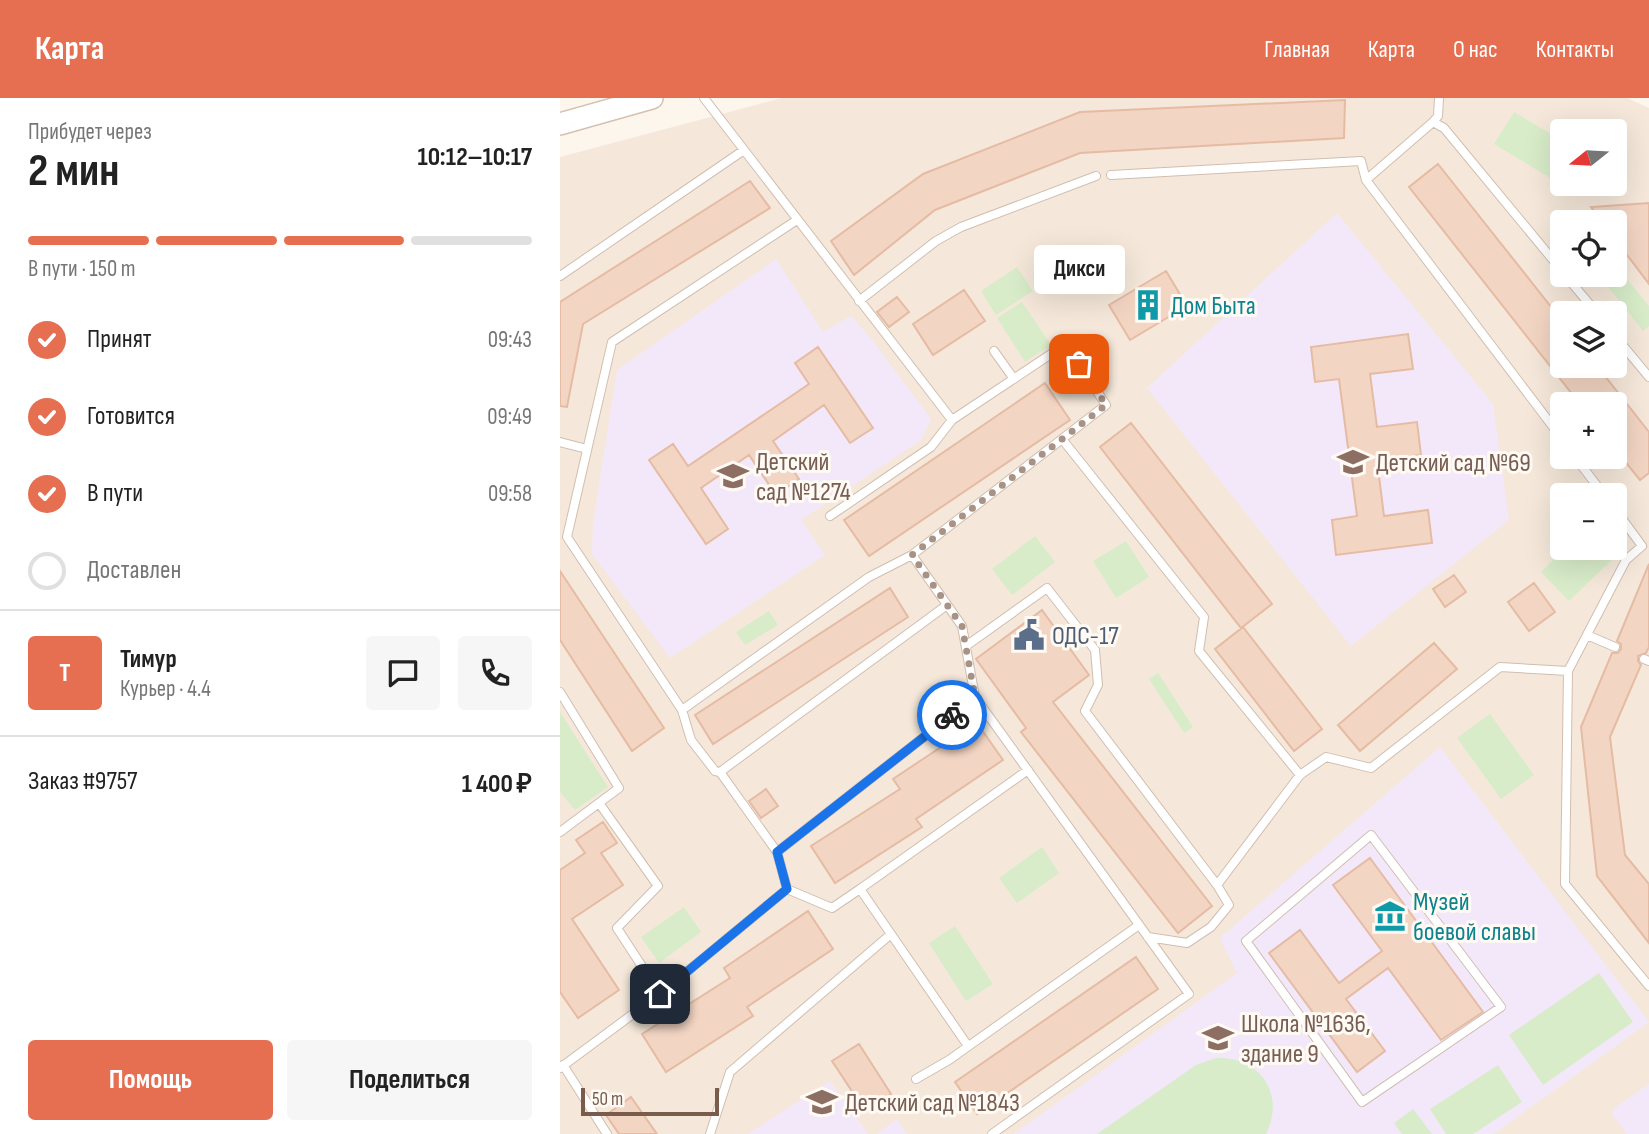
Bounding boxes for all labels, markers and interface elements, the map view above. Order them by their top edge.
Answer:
text: Карта [35,29,104,69]
text: Главная [1264,35,1330,64]
text: Карта [1368,35,1415,64]
text: О нас [1453,35,1498,64]
text: Контакты [1536,35,1614,64]
text: Прибудет через [28,118,152,146]
north arrow [1550,119,1628,196]
map controls [1550,119,1627,560]
text: 10:12–10:17 [418,142,532,173]
text: 2 мин [28,144,119,199]
button: locate [1550,210,1627,287]
callout: Дикси [1034,245,1124,294]
text: В пути · 150 m [28,255,136,283]
text: Дикси [1054,255,1105,283]
building icon: Дом Быта [1131,288,1165,322]
place label: Дом Быта [1171,291,1256,322]
button: layers [1550,301,1627,378]
icon: check [28,321,66,359]
text: Принят [87,324,152,355]
text: 09:43 [488,326,532,354]
pin [1049,334,1109,394]
icon: bag [1060,345,1098,383]
button: + [1550,392,1627,469]
icon: check [28,398,66,436]
text: Готовится [87,401,175,432]
text: 09:49 [487,403,532,431]
school or university icon: Детский сад №69 [1336,445,1370,479]
place label: Детский сад №1274 [756,447,851,508]
place label: Детский сад №69 [1376,448,1531,479]
school or university icon: Детский сад №1274 [716,459,750,493]
icon: check [28,475,66,513]
text: В пути [87,478,143,509]
text: 09:58 [488,480,532,508]
button: − [1550,483,1627,560]
text: Доставлен [87,555,181,586]
public building icon: ОДС-17 [1012,618,1046,652]
place label: ОДС-17 [1052,621,1119,652]
button: chat [366,636,440,710]
button: phone [458,636,532,710]
text: Тимур [120,644,177,675]
text: Т [59,658,71,689]
text: Курьер · 4.4 [120,675,211,703]
courier [917,680,987,750]
icon: bike [933,696,971,734]
text: Заказ #9757 [28,766,138,797]
text: 1 400 ₽ [462,769,532,800]
place label: Музей боевой славы [1413,887,1536,948]
museum icon: Музей боевой славы [1373,899,1407,933]
pin [630,964,690,1024]
icon: home [641,975,679,1013]
place label: Школа №1636, здание 9 [1241,1009,1371,1070]
school or university icon: Школа №1636, здание 9 [1201,1021,1235,1055]
button: Помощь [28,1040,273,1120]
button: Поделиться [287,1040,532,1120]
scale bar [581,1085,719,1117]
school or university icon: Детский сад №1843 [805,1085,839,1119]
text: 50 m [592,1088,623,1111]
place label: Детский сад №1843 [845,1088,1020,1119]

